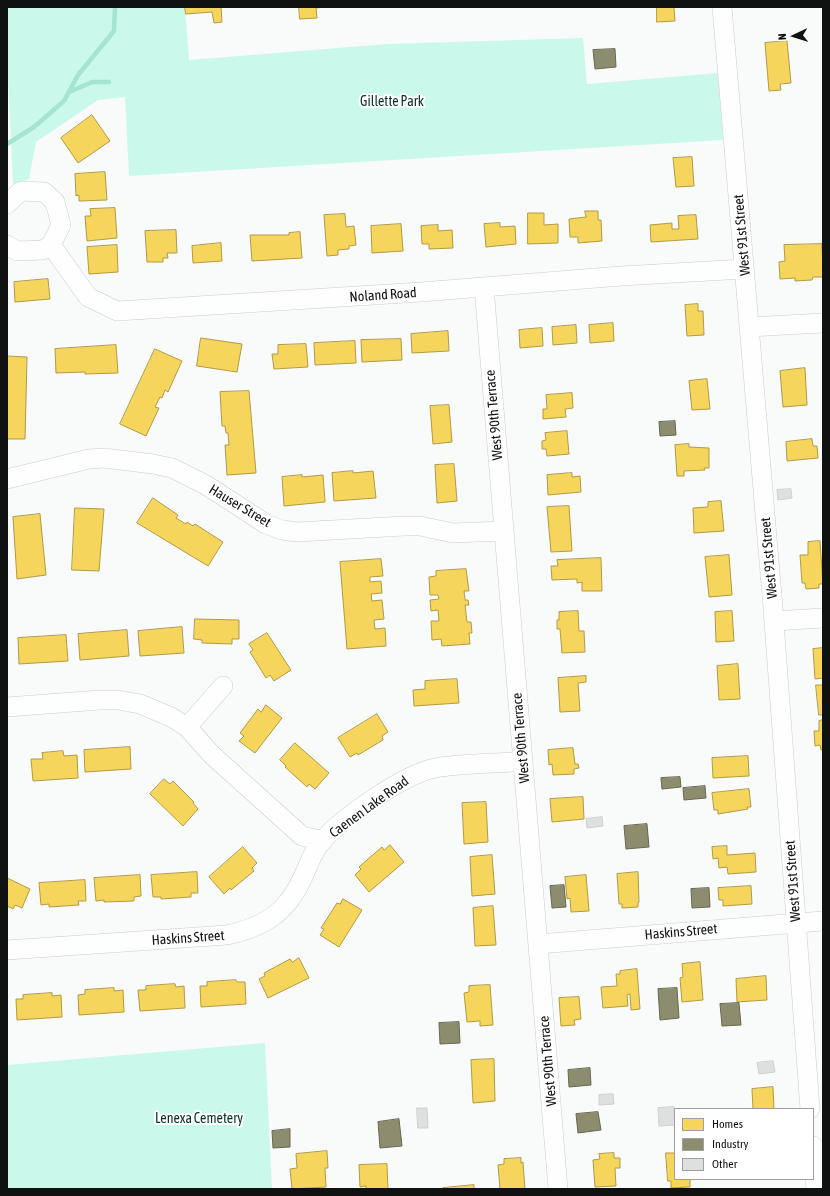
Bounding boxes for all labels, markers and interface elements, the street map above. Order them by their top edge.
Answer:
north arrow [774,16,814,56]
text: N [776,33,788,40]
park label: Gillette Park [360,94,424,110]
street label: West 91st Street [730,194,754,276]
street label: Noland Road [349,284,417,306]
street label: West 90th Terrace [482,369,506,461]
street label: Hauser Street [206,481,274,531]
street label: West 91st Street [757,517,781,599]
street label: West 90th Terrace [509,692,533,784]
street label: Caenen Lake Road [326,773,412,841]
street label: West 91st Street [782,840,804,922]
street label: Haskins Street [644,920,718,944]
street label: Haskins Street [151,927,225,949]
street label: West 90th Terrace [536,1015,560,1107]
legend [674,1108,814,1180]
park label: Lenexa Cemetery [155,1111,243,1127]
text: Homes [712,1117,743,1131]
text: Industry [712,1137,749,1151]
text: Other [712,1157,737,1171]

